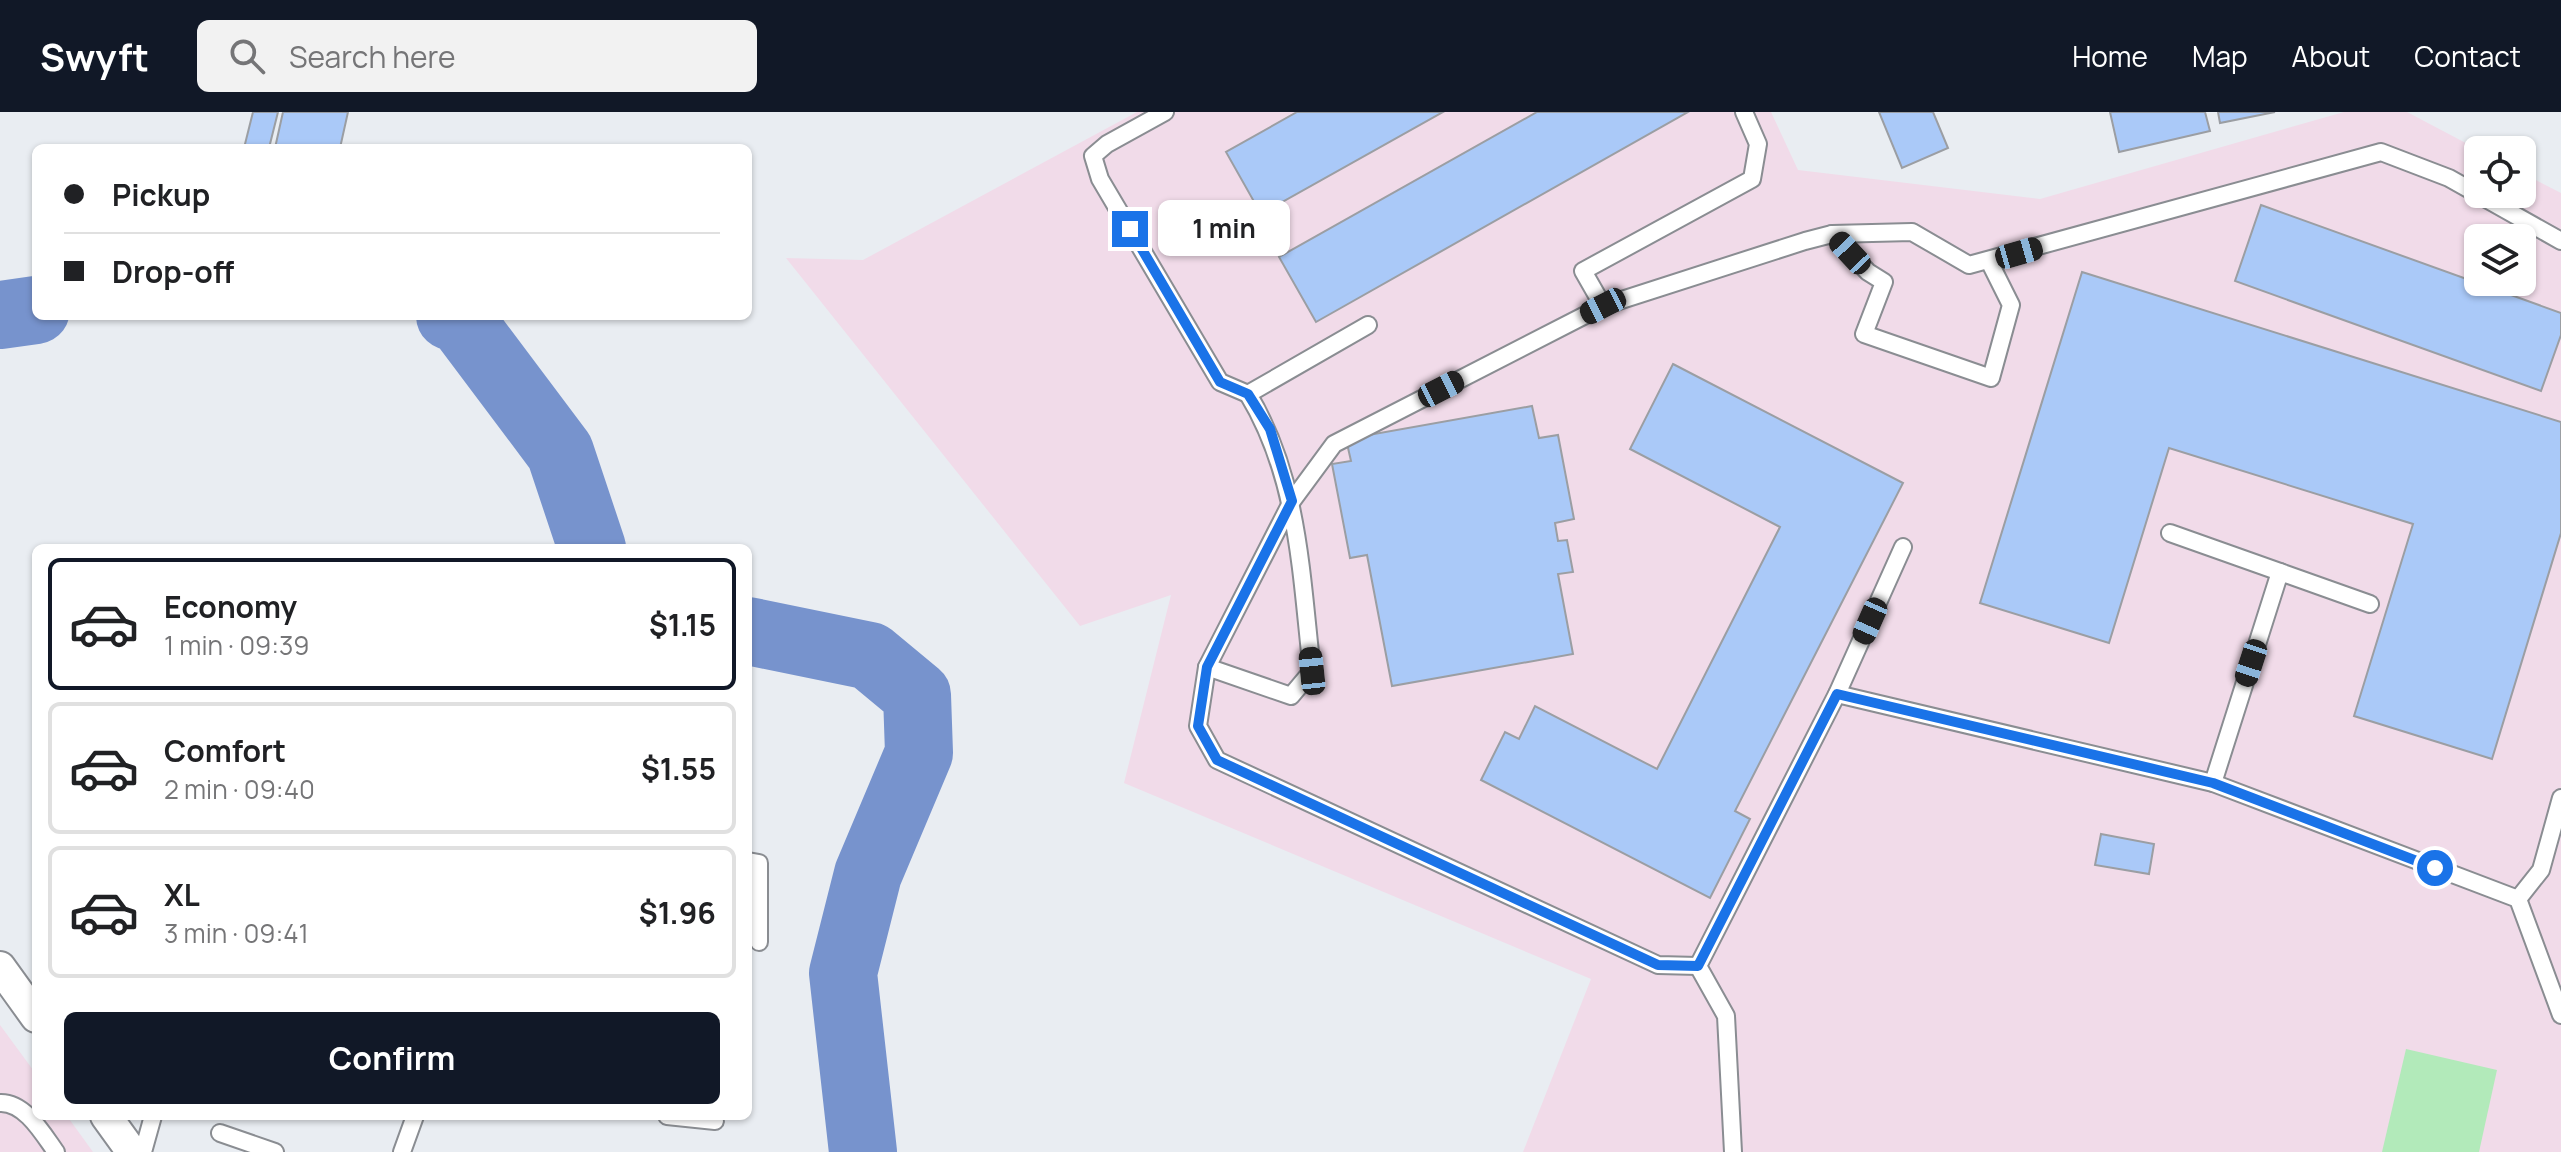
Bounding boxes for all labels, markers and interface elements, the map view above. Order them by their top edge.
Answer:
search box [197,20,757,92]
text: Swyft [40,30,149,82]
icon: search [225,34,269,78]
text: Search here [289,36,456,77]
text: Home [2072,37,2148,75]
text: Map [2192,37,2248,75]
text: About [2292,37,2370,75]
text: Contact [2414,37,2521,75]
map controls [2464,136,2536,296]
button: locate [2464,136,2536,208]
text: Pickup [112,174,210,215]
callout: 1 min [1158,201,1290,257]
text: 1 min [1192,210,1256,246]
route end [1112,211,1148,247]
button: layers [2464,224,2536,296]
car [1825,227,1875,279]
car [1993,235,2045,271]
text: Drop-off [112,251,234,292]
car [1576,284,1630,328]
car [1414,367,1468,411]
text: Economy [164,586,297,627]
icon: car [68,588,140,660]
car [1849,594,1891,648]
text: $1.15 [649,604,716,645]
text: 1 min · 09:39 [164,627,309,663]
car [2232,636,2270,690]
car [1298,646,1326,696]
text: Comfort [164,730,286,771]
icon: car [68,732,140,804]
text: $1.55 [641,748,716,789]
text: 2 min · 09:40 [164,771,315,807]
route start [2417,850,2453,886]
text: XL [164,874,200,915]
icon: car [68,876,140,948]
text: $1.96 [639,892,716,933]
text: 3 min · 09:41 [164,915,309,951]
button: Confirm [64,1012,720,1104]

